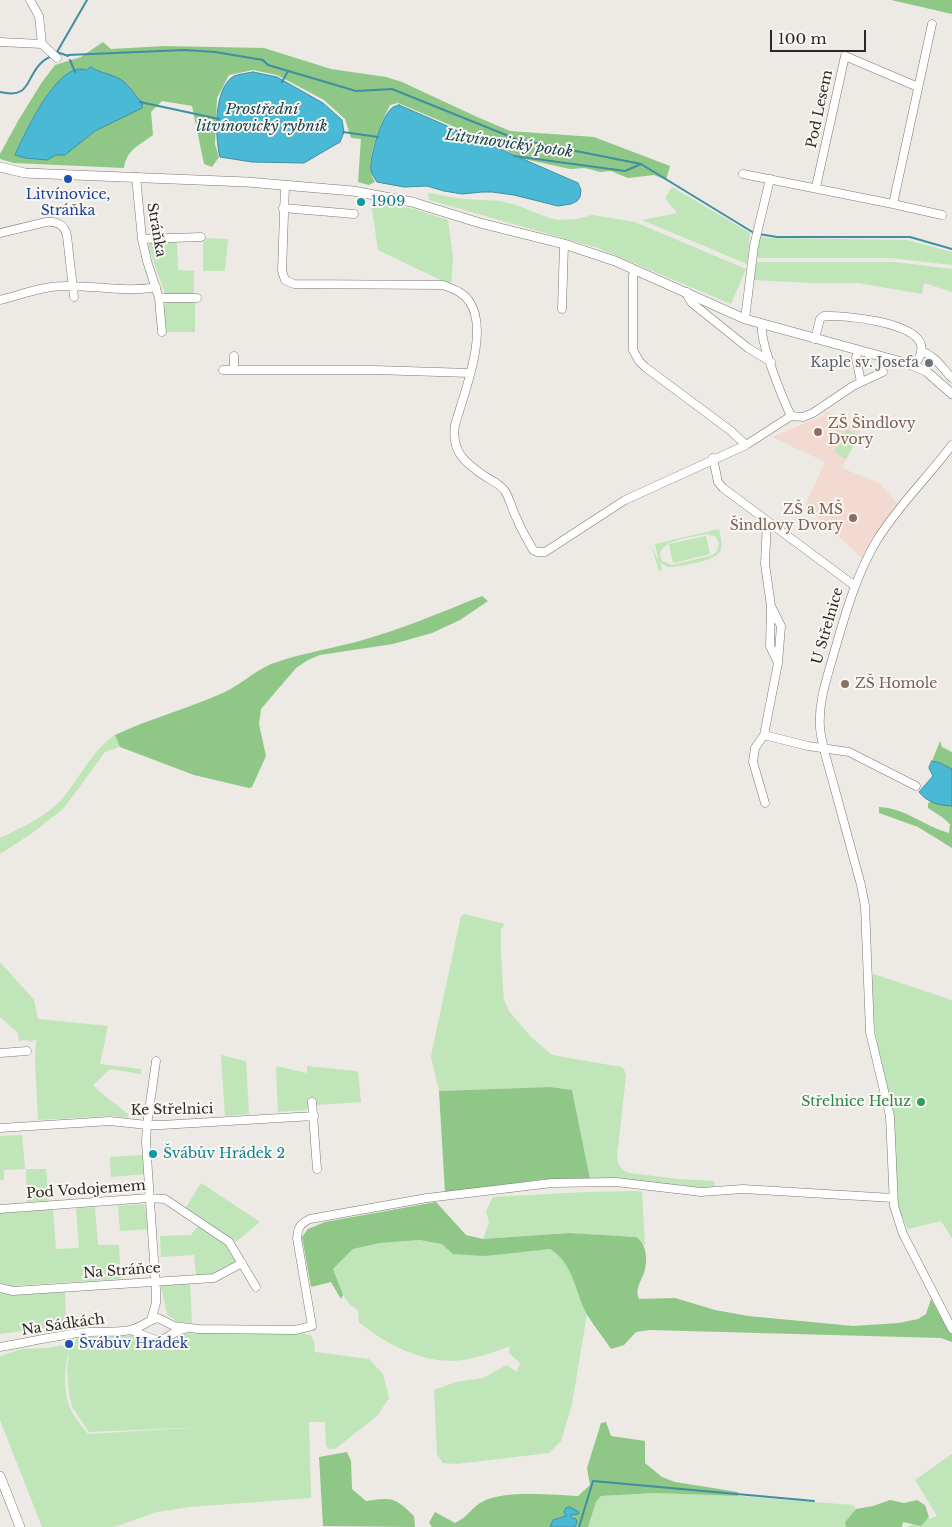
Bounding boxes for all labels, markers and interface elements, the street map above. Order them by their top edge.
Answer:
scale bar [772,20,868,52]
text: 100 m [778,29,827,48]
street label: Pod Lesem [804,68,836,150]
water label: Prostřední litvínovický rybník [196,101,328,136]
water label: Litvínovický potok [444,126,574,162]
marker: Litvínovice, Stráňka [62,173,74,185]
place label: Litvínovice, Stráňka [26,187,110,220]
place label: 1909 [371,194,405,210]
marker: 1909 [355,196,367,208]
street label: Stráňka [143,202,169,258]
place label: Kaple sv. Josefa [810,355,919,371]
marker: Kaple sv. Josefa [923,357,935,369]
place label: ZŠ Šindlovy Dvory [828,416,916,448]
marker: ZŠ Šindlovy Dvory [812,426,824,438]
place label: ZŠ a MŠ Šindlovy Dvory [730,502,843,534]
marker: ZŠ a MŠ Šindlovy Dvory [847,512,859,524]
street label: U Střelnice [809,586,847,666]
place label: ZŠ Homole [855,676,937,692]
marker: ZŠ Homole [839,678,851,690]
place label: Střelnice Heluz [801,1094,911,1110]
marker: Střelnice Heluz [915,1096,927,1108]
street label: Ke Střelnici [131,1101,213,1119]
place label: Švábův Hrádek 2 [163,1146,285,1162]
marker: Švábův Hrádek 2 [147,1148,159,1160]
street label: Pod Vodojemem [26,1177,146,1203]
street label: Na Stráňce [83,1260,161,1282]
street label: Na Sádkách [20,1311,106,1339]
place label: Švábův Hrádek [79,1336,188,1352]
marker: Švábův Hrádek [63,1338,75,1350]

